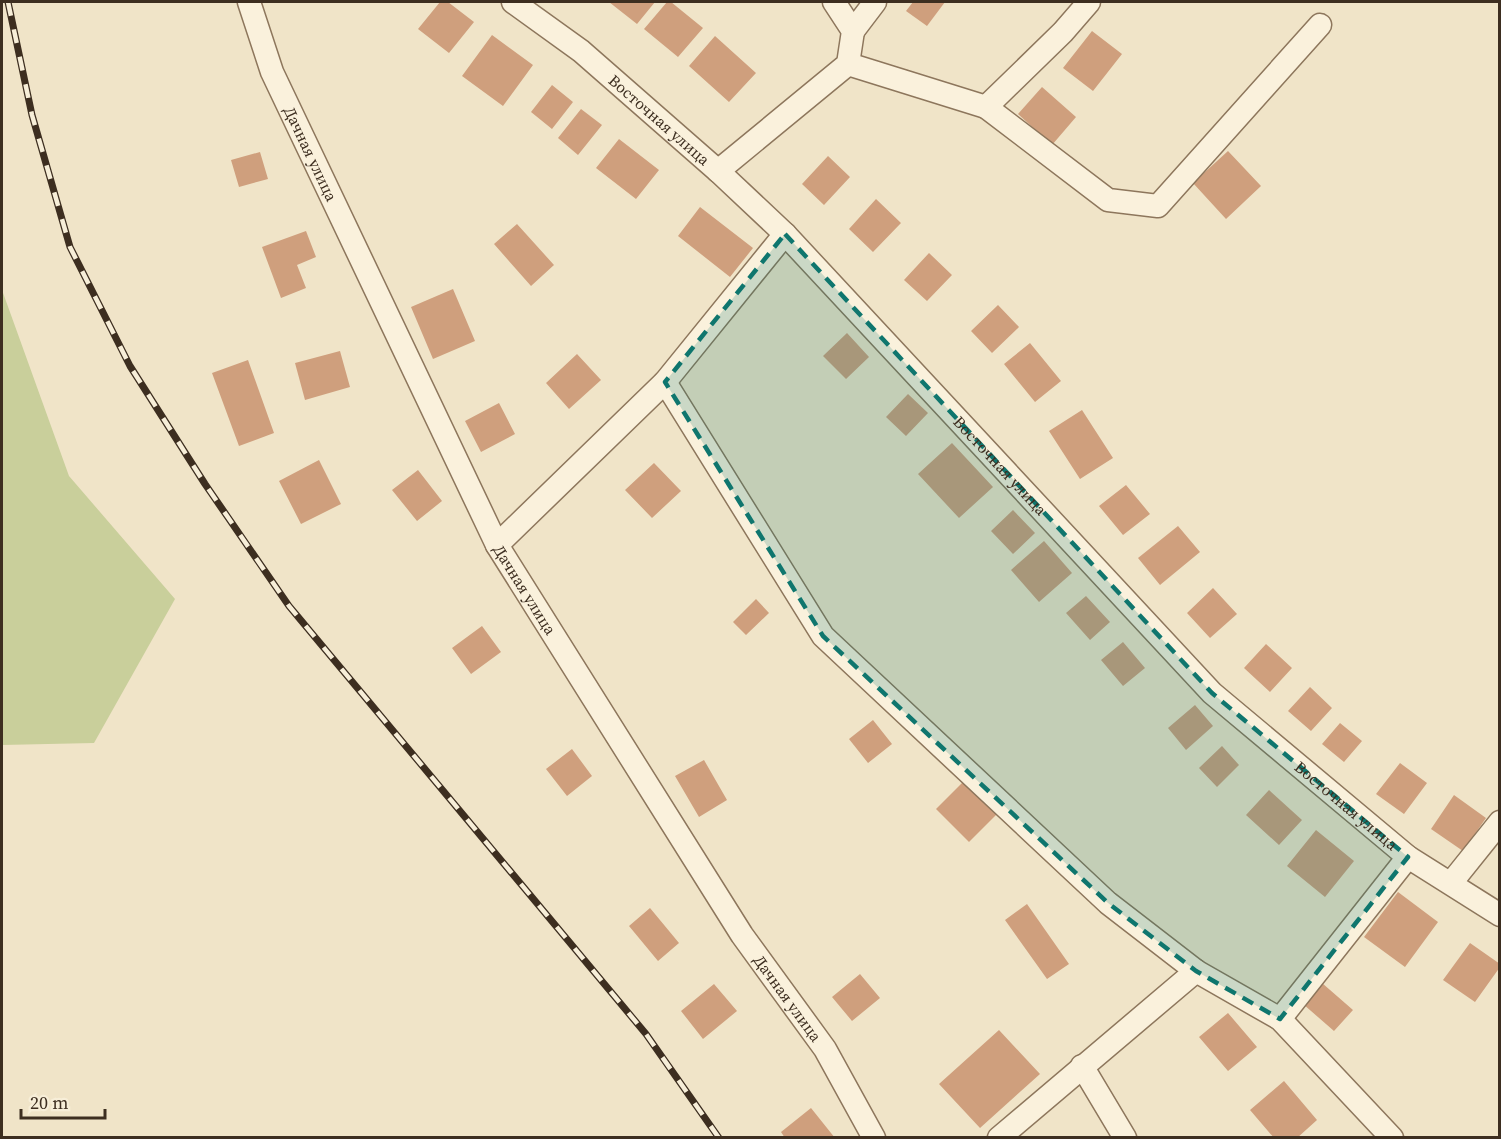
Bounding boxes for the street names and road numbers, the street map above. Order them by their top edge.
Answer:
street label: Восточная улица [604,69,715,171]
street label: Дачная улица [279,102,343,206]
street label: Восточная улица [949,411,1053,520]
street label: Дачная улица [488,540,562,640]
street label: Восточная улица [1290,756,1403,856]
street label: Дачная улица [749,950,828,1047]

